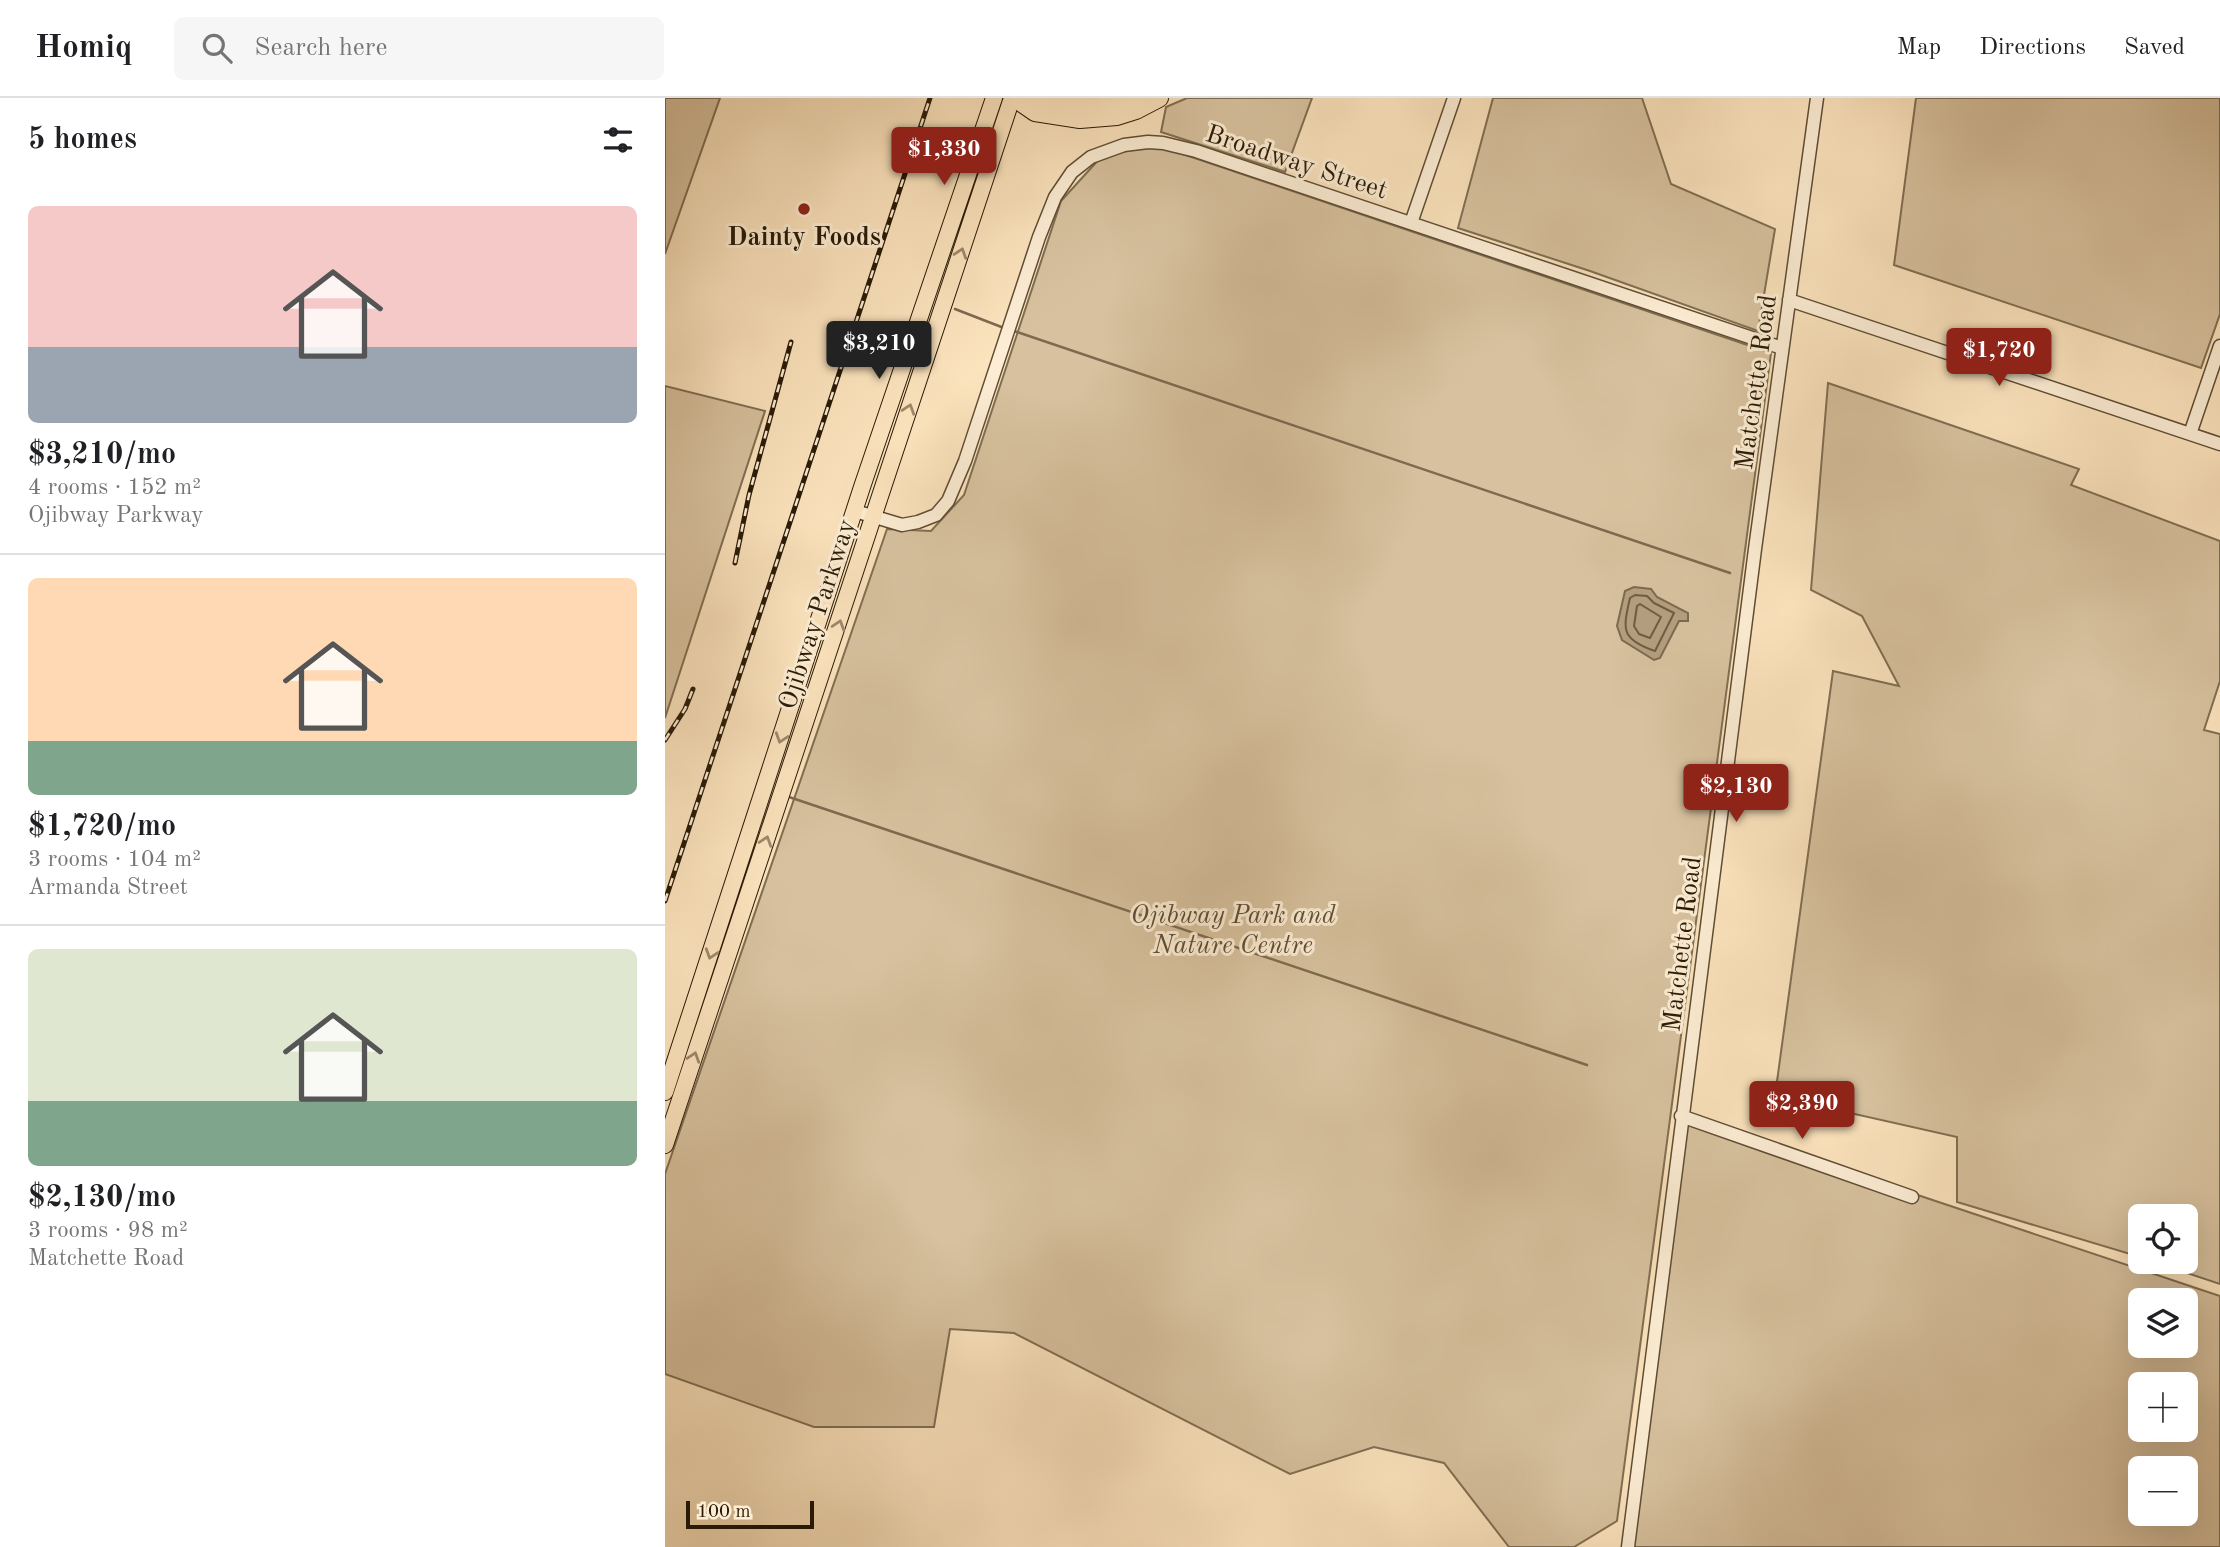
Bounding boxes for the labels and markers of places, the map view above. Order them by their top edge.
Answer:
pin: $1,330 [887,127,1001,187]
marker: Dainty Foods [796,201,812,217]
place label: Dainty Foods [727,225,881,251]
pin: $3,210 [822,322,936,381]
pin: $1,720 [1942,328,2056,388]
pin: $2,130 [1679,764,1793,824]
pin: $2,390 [1745,1082,1859,1141]

